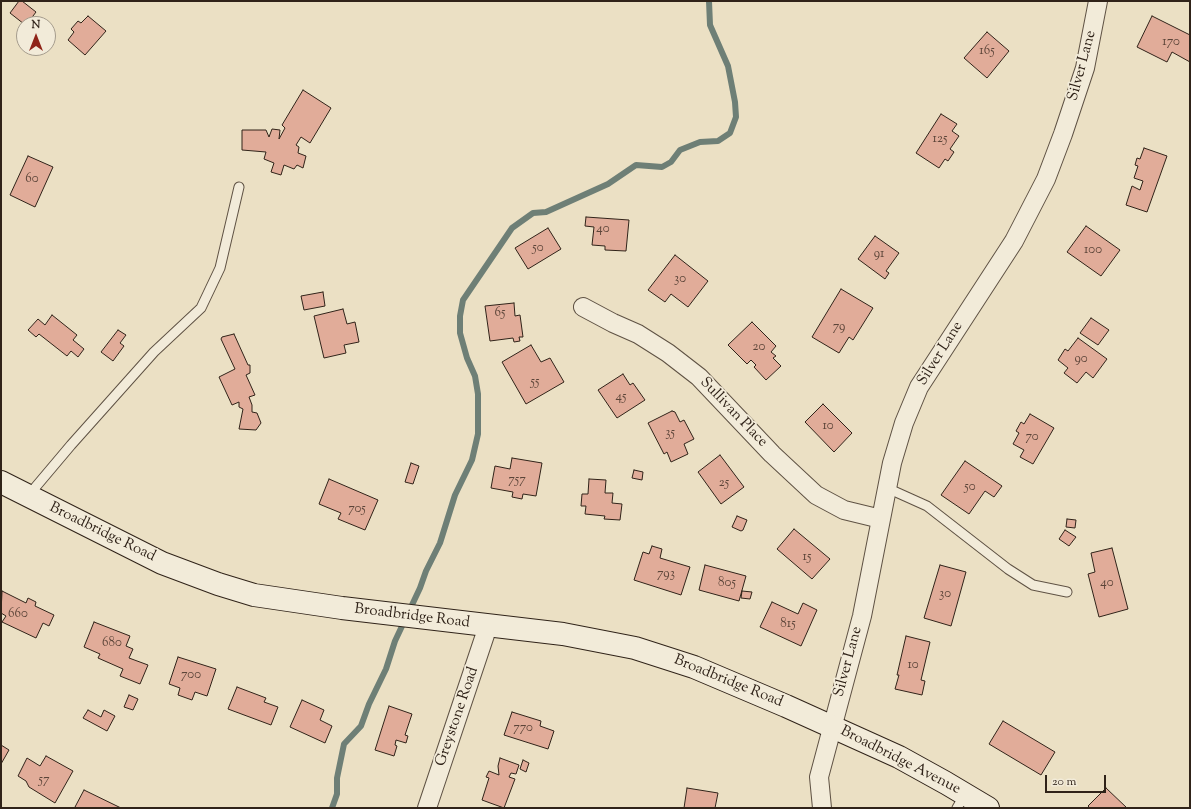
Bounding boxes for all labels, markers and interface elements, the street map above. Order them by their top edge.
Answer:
north arrow [16,16,56,56]
text: N [32,17,40,33]
street label: Silver Lane [1065,29,1101,103]
house number: 170 [1162,35,1180,51]
house number: 165 [979,44,995,60]
house number: 125 [933,132,947,148]
house number: 60 [25,172,39,188]
house number: 40 [596,222,610,238]
house number: 50 [532,241,544,257]
house number: 100 [1084,243,1102,259]
house number: 91 [874,247,884,263]
house number: 30 [674,272,686,288]
house number: 65 [495,306,505,322]
street label: Silver Lane [914,319,968,389]
house number: 79 [833,320,845,336]
house number: 20 [753,340,765,356]
house number: 90 [1074,352,1088,368]
street label: Sullivan Place [695,374,771,452]
house number: 55 [530,375,540,391]
house number: 45 [616,390,626,406]
house number: 10 [822,419,834,435]
house number: 35 [665,426,675,442]
house number: 70 [1025,430,1039,446]
house number: 757 [508,473,526,489]
house number: 25 [719,476,729,492]
house number: 50 [964,480,976,496]
street label: Broadbridge Road [46,499,158,567]
house number: 705 [348,502,366,518]
house number: 15 [803,550,811,566]
house number: 793 [657,567,675,583]
house number: 805 [718,576,736,592]
house number: 40 [1100,576,1114,592]
house number: 30 [939,587,951,603]
street label: Broadbridge Road [353,601,471,633]
house number: 660 [8,607,28,623]
house number: 815 [780,617,796,633]
street label: Silver Lane [831,625,867,699]
house number: 680 [102,636,122,652]
street label: Broadbridge Road [671,652,785,712]
house number: 10 [907,658,919,674]
street label: Greystone Road [433,665,483,769]
house number: 700 [181,668,201,684]
house number: 770 [513,721,533,737]
street label: Broadbridge Avenue [837,723,963,799]
scale bar [1047,767,1108,793]
house number: 57 [39,773,49,789]
text: 20 m [1052,773,1076,791]

